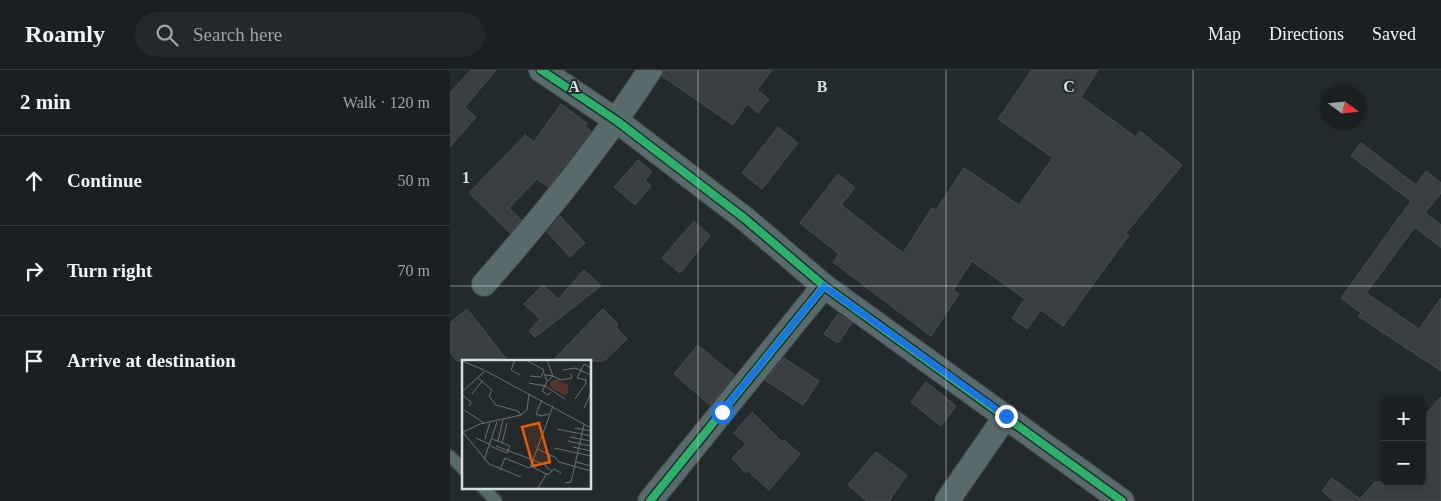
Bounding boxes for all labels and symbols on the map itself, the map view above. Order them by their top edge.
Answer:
text: A [568,78,580,95]
text: B [817,78,828,95]
text: C [1063,78,1075,95]
north arrow [1321,85,1366,130]
text: 1 [462,169,470,186]
inset map [462,360,591,488]
route start [711,401,734,424]
route end [995,405,1018,428]

